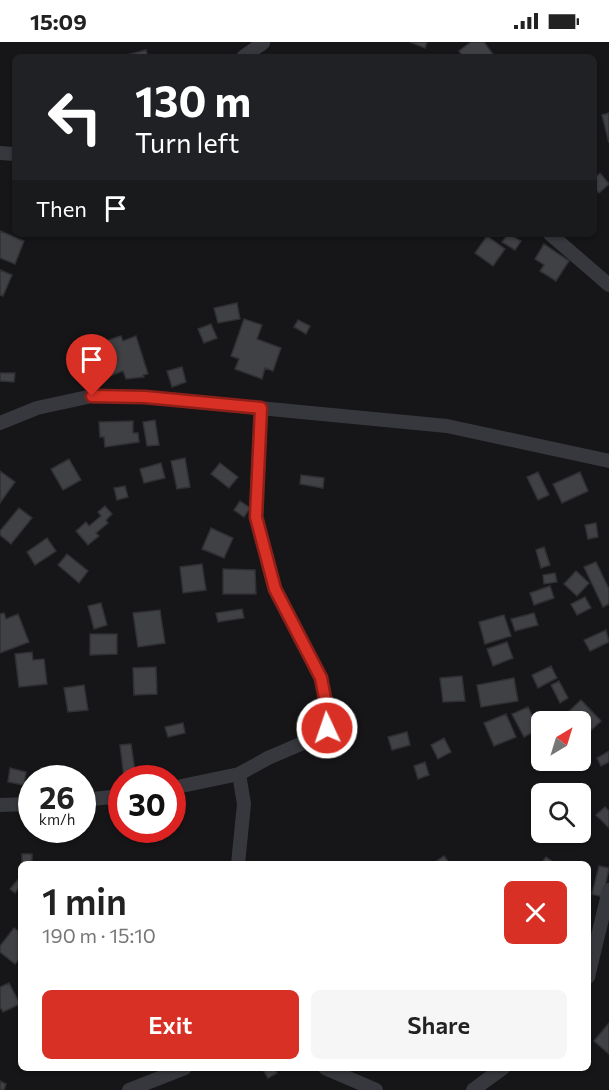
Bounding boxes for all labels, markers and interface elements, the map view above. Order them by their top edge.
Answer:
text: 15:09 [30,8,87,35]
text: 130 m [135,74,251,126]
icon: left [36,78,114,156]
text: Turn left [135,126,239,159]
icon: arrive [99,192,132,225]
text: Then [36,195,87,222]
pin [66,334,117,396]
icon: arrive [75,343,108,376]
position arrow [295,696,359,760]
north arrow [531,711,591,771]
map controls [531,711,591,843]
speed limit sign: 30 [108,765,186,843]
text: 26 [39,778,75,815]
button: search [531,783,591,843]
text: km/h [39,810,75,828]
text: 1 min [42,878,127,922]
button: close [504,881,567,944]
text: 190 m · 15:10 [42,923,156,947]
button: Exit [42,990,299,1059]
button: Share [311,990,567,1059]

